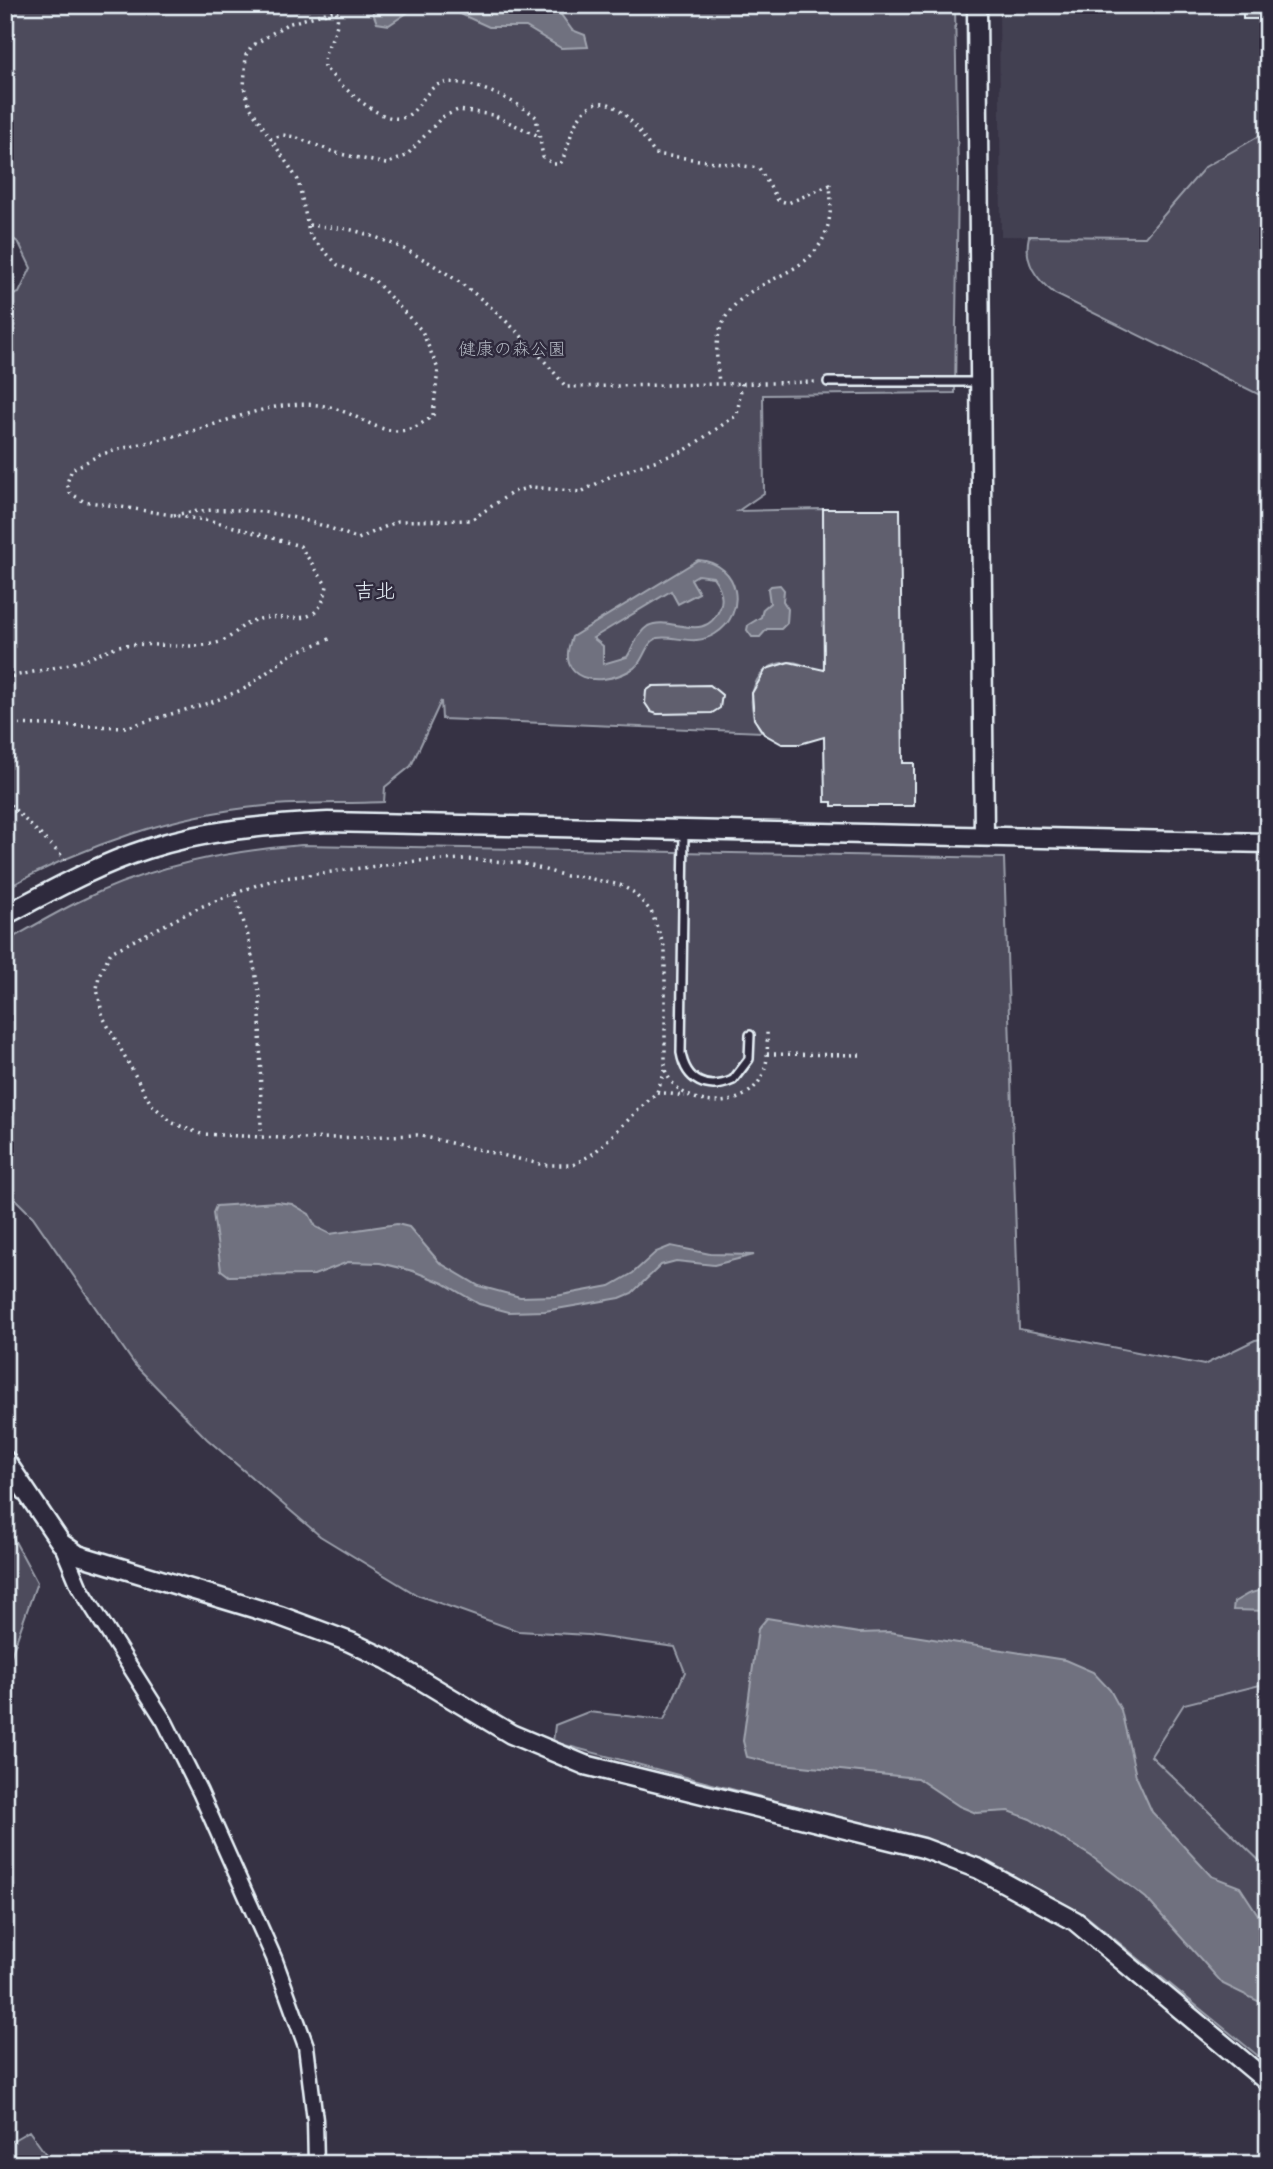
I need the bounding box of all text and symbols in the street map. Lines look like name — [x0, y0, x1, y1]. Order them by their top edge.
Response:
park label: 健康の森公園 — [458, 339, 566, 360]
district label: 吉北 — [354, 579, 396, 604]

